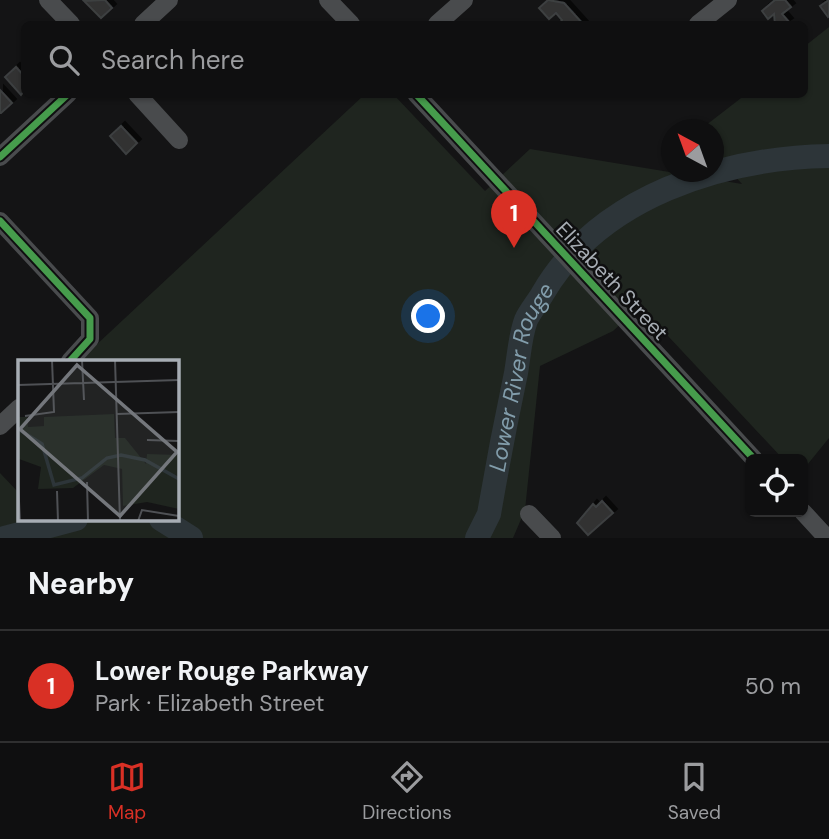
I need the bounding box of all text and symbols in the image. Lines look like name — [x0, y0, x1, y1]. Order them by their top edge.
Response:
search box — [21, 21, 808, 98]
icon: search — [45, 41, 83, 79]
text: Search here — [101, 43, 244, 77]
north arrow — [661, 119, 724, 182]
pin: 1 — [491, 190, 537, 248]
street label: Elizabeth Street — [550, 216, 674, 346]
water label: Lower River Rouge — [482, 277, 561, 474]
your location — [411, 299, 445, 333]
inset map — [18, 360, 178, 520]
map controls — [745, 454, 808, 517]
button: locate — [745, 454, 808, 517]
text: Nearby — [28, 564, 134, 603]
text: Lower Rouge Parkway — [95, 654, 369, 688]
text: 1 — [47, 671, 55, 701]
text: 50 m — [745, 671, 801, 701]
text: Park · Elizabeth Street — [95, 688, 325, 718]
tab: Map — [108, 758, 146, 825]
tab: Directions — [362, 758, 452, 825]
tab: Saved — [668, 758, 721, 825]

